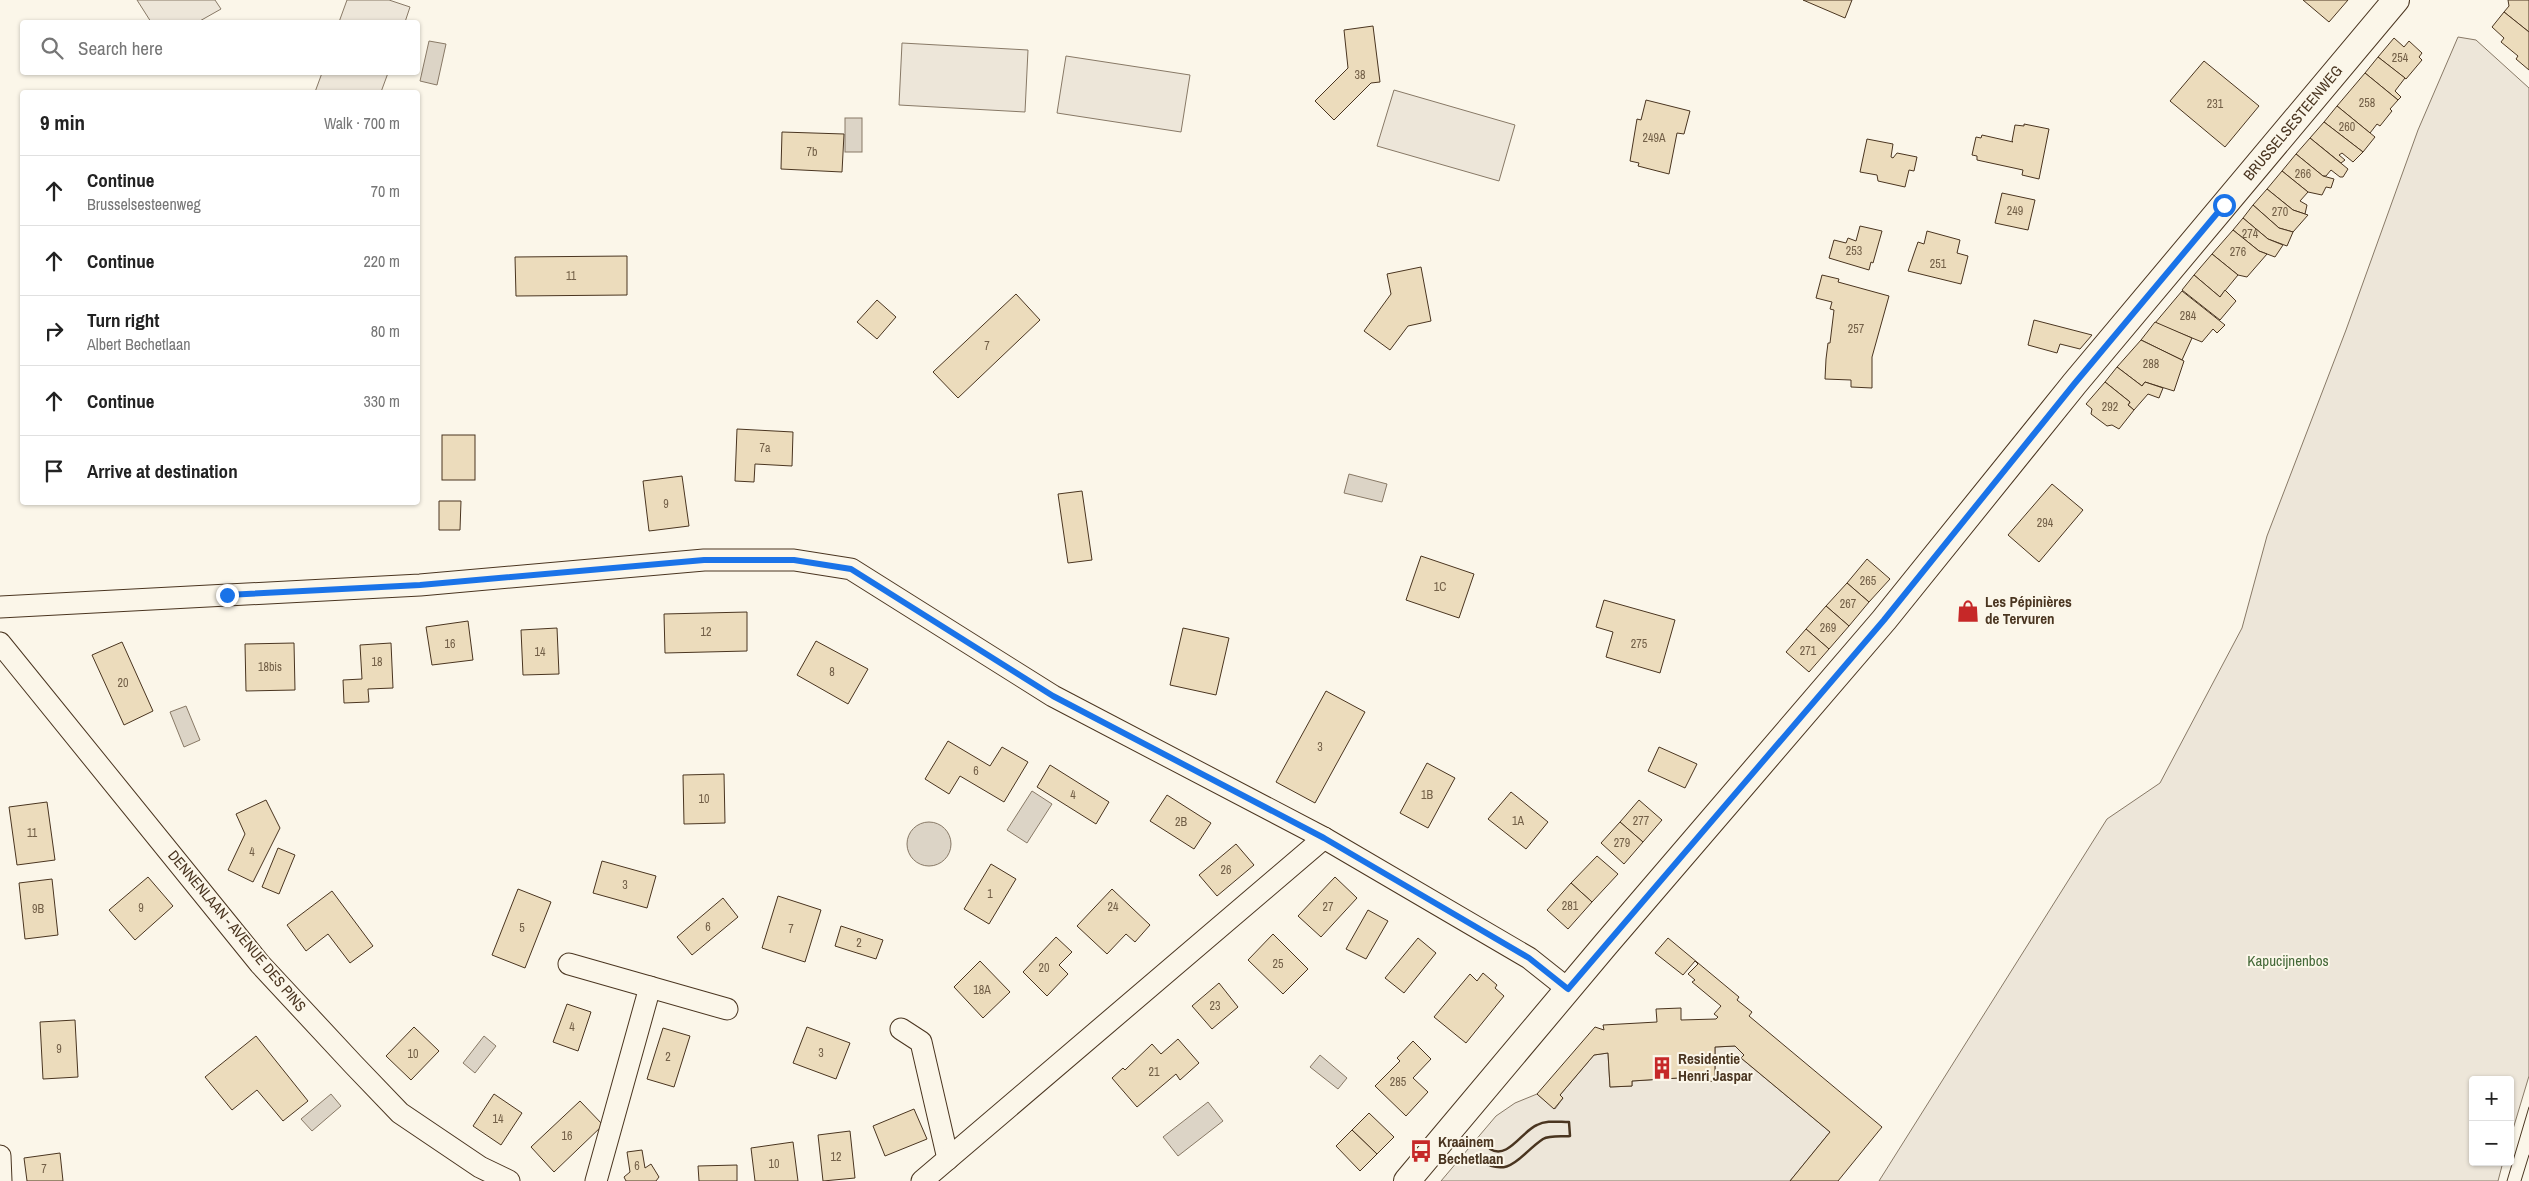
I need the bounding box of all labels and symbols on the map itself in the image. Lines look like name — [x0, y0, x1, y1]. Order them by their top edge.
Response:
house number: 254 — [2392, 50, 2409, 66]
street label: BRUSSELSESTEENWEG — [2238, 61, 2347, 185]
house number: 38 — [1355, 67, 1365, 83]
house number: 258 — [2359, 95, 2375, 111]
house number: 231 — [2207, 96, 2224, 112]
house number: 260 — [2339, 119, 2355, 135]
house number: 249A — [1643, 130, 1666, 146]
house number: 7b — [807, 144, 817, 160]
house number: 266 — [2295, 166, 2311, 182]
route start — [2213, 194, 2236, 217]
house number: 249 — [2007, 203, 2023, 219]
house number: 270 — [2272, 204, 2288, 220]
house number: 274 — [2242, 226, 2259, 242]
house number: 253 — [1846, 243, 1862, 259]
house number: 276 — [2230, 244, 2246, 260]
house number: 251 — [1930, 256, 1947, 272]
house number: 11 — [566, 268, 577, 284]
house number: 284 — [2180, 308, 2197, 324]
house number: 257 — [1848, 321, 1865, 337]
house number: 7 — [984, 338, 990, 354]
house number: 288 — [2143, 356, 2159, 372]
house number: 292 — [2102, 399, 2118, 415]
house number: 7a — [760, 440, 771, 456]
house number: 9 — [663, 496, 669, 512]
house number: 294 — [2037, 515, 2054, 531]
house number: 265 — [1860, 573, 1877, 589]
house number: 1C — [1434, 579, 1446, 595]
route end — [216, 584, 239, 607]
place label: Les Pépinières de Tervuren — [1985, 591, 2072, 629]
house number: 267 — [1840, 596, 1857, 612]
shop icon: Les Pépinières de Tervuren — [1955, 598, 1981, 624]
house number: 269 — [1820, 620, 1836, 636]
house number: 12 — [701, 624, 711, 640]
house number: 16 — [445, 636, 455, 652]
house number: 275 — [1631, 636, 1648, 652]
house number: 271 — [1800, 643, 1817, 659]
house number: 14 — [535, 644, 546, 660]
house number: 18 — [372, 654, 382, 670]
house number: 18bis — [258, 659, 282, 675]
house number: 8 — [829, 664, 835, 680]
house number: 20 — [118, 675, 128, 691]
house number: 3 — [1317, 739, 1323, 755]
house number: 6 — [973, 763, 979, 779]
house number: 4 — [1070, 787, 1076, 803]
house number: 1B — [1421, 787, 1433, 803]
house number: 10 — [699, 791, 709, 807]
house number: 1A — [1512, 813, 1524, 829]
house number: 277 — [1633, 813, 1650, 829]
house number: 2B — [1175, 814, 1187, 830]
house number: 11 — [27, 825, 38, 841]
house number: 279 — [1614, 835, 1630, 851]
house number: 4 — [249, 844, 255, 860]
street label: DENNENLAAN - AVENUE DES PINS — [164, 845, 311, 1016]
house number: 26 — [1221, 862, 1231, 878]
house number: 3 — [622, 877, 628, 893]
house number: 1 — [987, 886, 993, 902]
house number: 281 — [1562, 898, 1579, 914]
house number: 24 — [1108, 899, 1119, 915]
house number: 27 — [1323, 899, 1334, 915]
house number: 9 — [138, 900, 144, 916]
house number: 9B — [32, 901, 44, 917]
house number: 6 — [705, 919, 711, 935]
house number: 5 — [519, 920, 525, 936]
house number: 7 — [788, 921, 794, 937]
house number: 2 — [856, 935, 862, 951]
park label: Kapucijnenbos — [2247, 950, 2329, 971]
house number: 25 — [1273, 956, 1284, 972]
house number: 20 — [1039, 960, 1049, 976]
house number: 18A — [973, 982, 991, 998]
house number: 23 — [1210, 998, 1220, 1014]
house number: 4 — [569, 1019, 575, 1035]
house number: 9 — [56, 1041, 62, 1057]
house number: 3 — [818, 1045, 824, 1061]
house number: 10 — [408, 1046, 418, 1062]
place label: Residentie Henri Jaspar — [1678, 1048, 1753, 1086]
house number: 2 — [665, 1049, 671, 1065]
building icon: Residentie Henri Jaspar — [1649, 1055, 1675, 1081]
house number: 21 — [1149, 1064, 1160, 1080]
house number: 285 — [1390, 1074, 1407, 1090]
house number: 14 — [493, 1111, 504, 1127]
house number: 16 — [562, 1128, 572, 1144]
place label: Kraainem Bechetlaan — [1438, 1131, 1504, 1169]
bus stop icon: Kraainem Bechetlaan — [1408, 1138, 1434, 1164]
house number: 12 — [831, 1149, 841, 1165]
house number: 10 — [769, 1156, 779, 1172]
house number: 6 — [634, 1158, 640, 1174]
house number: 7 — [41, 1161, 47, 1177]

